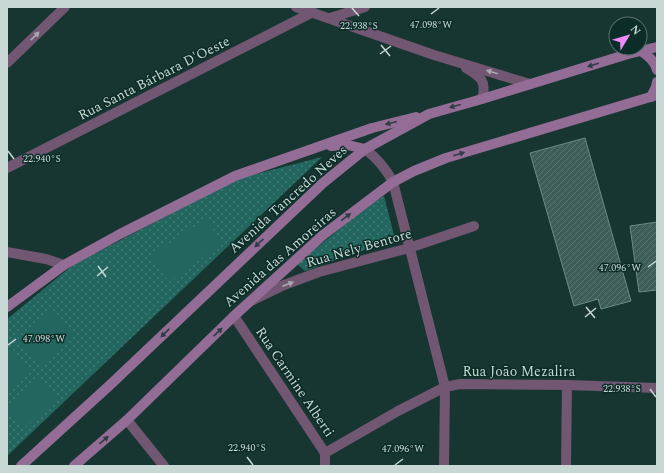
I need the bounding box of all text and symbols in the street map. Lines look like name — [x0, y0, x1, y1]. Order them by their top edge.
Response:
north arrow — [608, 16, 648, 56]
text: 47.098°W — [410, 17, 452, 33]
text: 22.938°S — [340, 18, 378, 34]
text: N — [626, 21, 645, 39]
street label: Rua Santa Bárbara D'Oeste — [74, 30, 234, 125]
one-way arrow — [30, 31, 40, 41]
one-way arrow — [586, 62, 598, 68]
one-way arrow — [486, 69, 498, 75]
one-way arrow — [448, 104, 461, 110]
one-way arrow — [385, 120, 397, 126]
street label: Avenida Tancredo Neves — [224, 140, 352, 258]
text: 22.940°S — [23, 151, 61, 167]
one-way arrow — [453, 151, 465, 157]
street label: Avenida das Amoreiras — [219, 202, 341, 312]
one-way arrow — [341, 213, 352, 222]
street label: Rua Nely Bentore — [304, 223, 414, 273]
one-way arrow — [254, 238, 263, 247]
text: 47.096°W — [599, 260, 641, 276]
one-way arrow — [282, 280, 294, 286]
street label: Rua Carmine Alberti — [250, 323, 340, 441]
one-way arrow — [213, 327, 223, 337]
one-way arrow — [160, 328, 170, 338]
text: 47.098°W — [23, 331, 65, 347]
street label: Rua João Mezalira — [463, 361, 576, 382]
text: 22.938°S — [603, 381, 641, 397]
one-way arrow — [98, 436, 109, 445]
text: 22.940°S — [228, 440, 266, 456]
text: 47.096°W — [382, 441, 424, 457]

